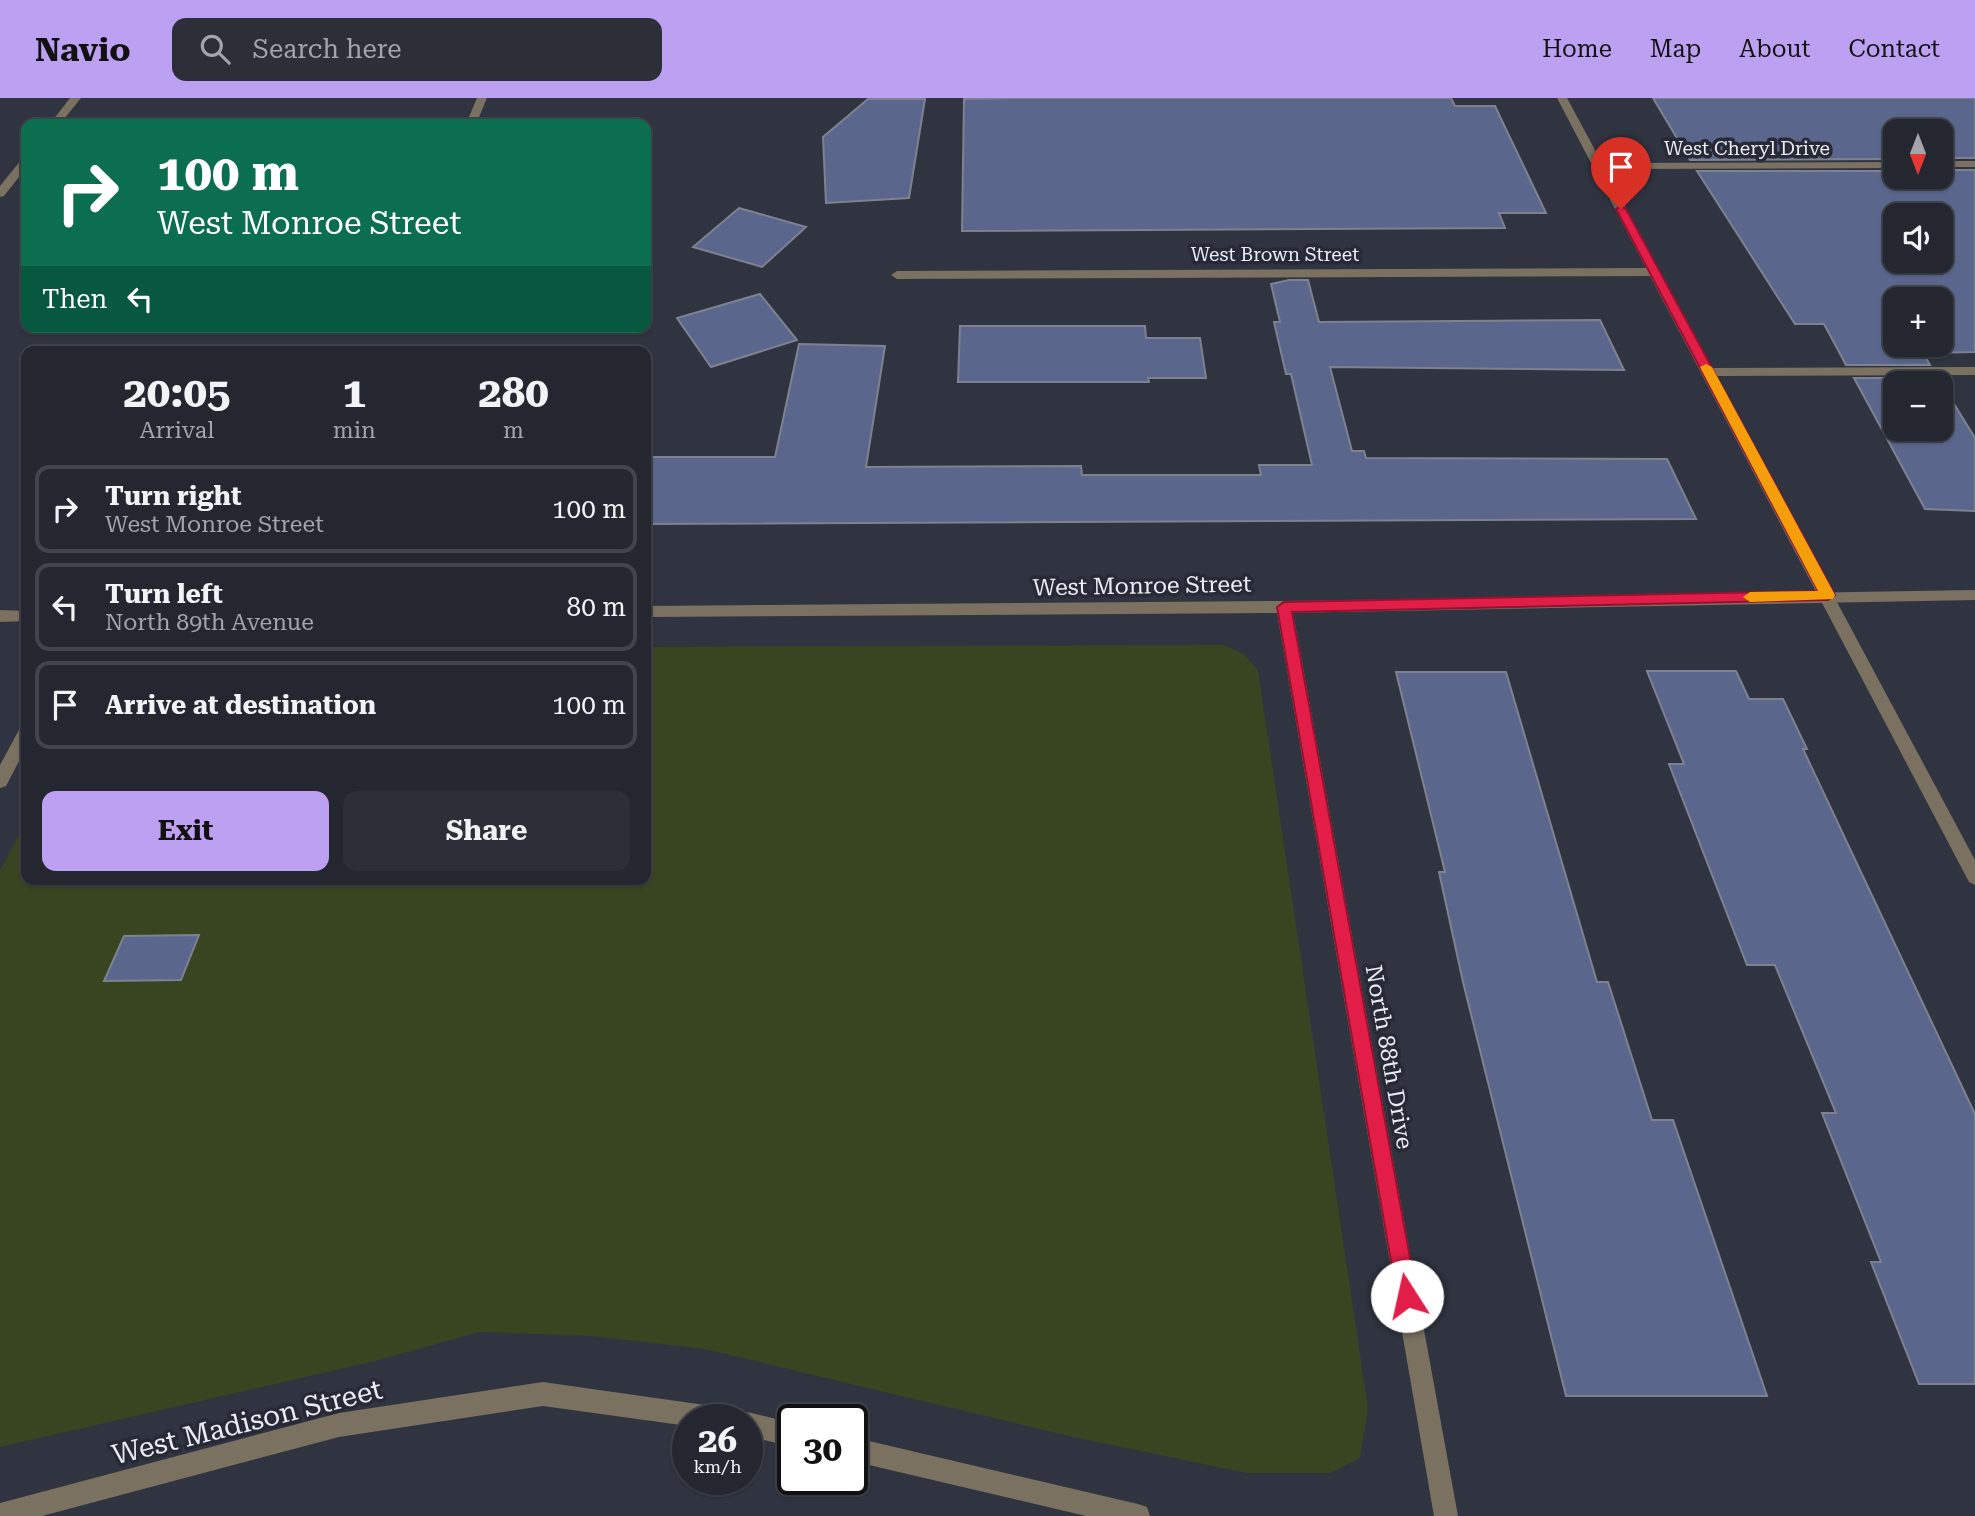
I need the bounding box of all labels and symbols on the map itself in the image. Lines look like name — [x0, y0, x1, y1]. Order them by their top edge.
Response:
north arrow — [1883, 119, 1953, 189]
pin — [1591, 137, 1651, 209]
street label: West Cheryl Drive — [1664, 137, 1830, 160]
street label: West Brown Street — [1191, 243, 1359, 266]
street label: West Monroe Street — [1032, 571, 1252, 601]
street label: North 88th Drive — [1360, 963, 1418, 1151]
position arrow — [1370, 1259, 1444, 1333]
street label: West Madison Street — [108, 1372, 386, 1472]
speed limit sign: 30 — [777, 1404, 868, 1495]

